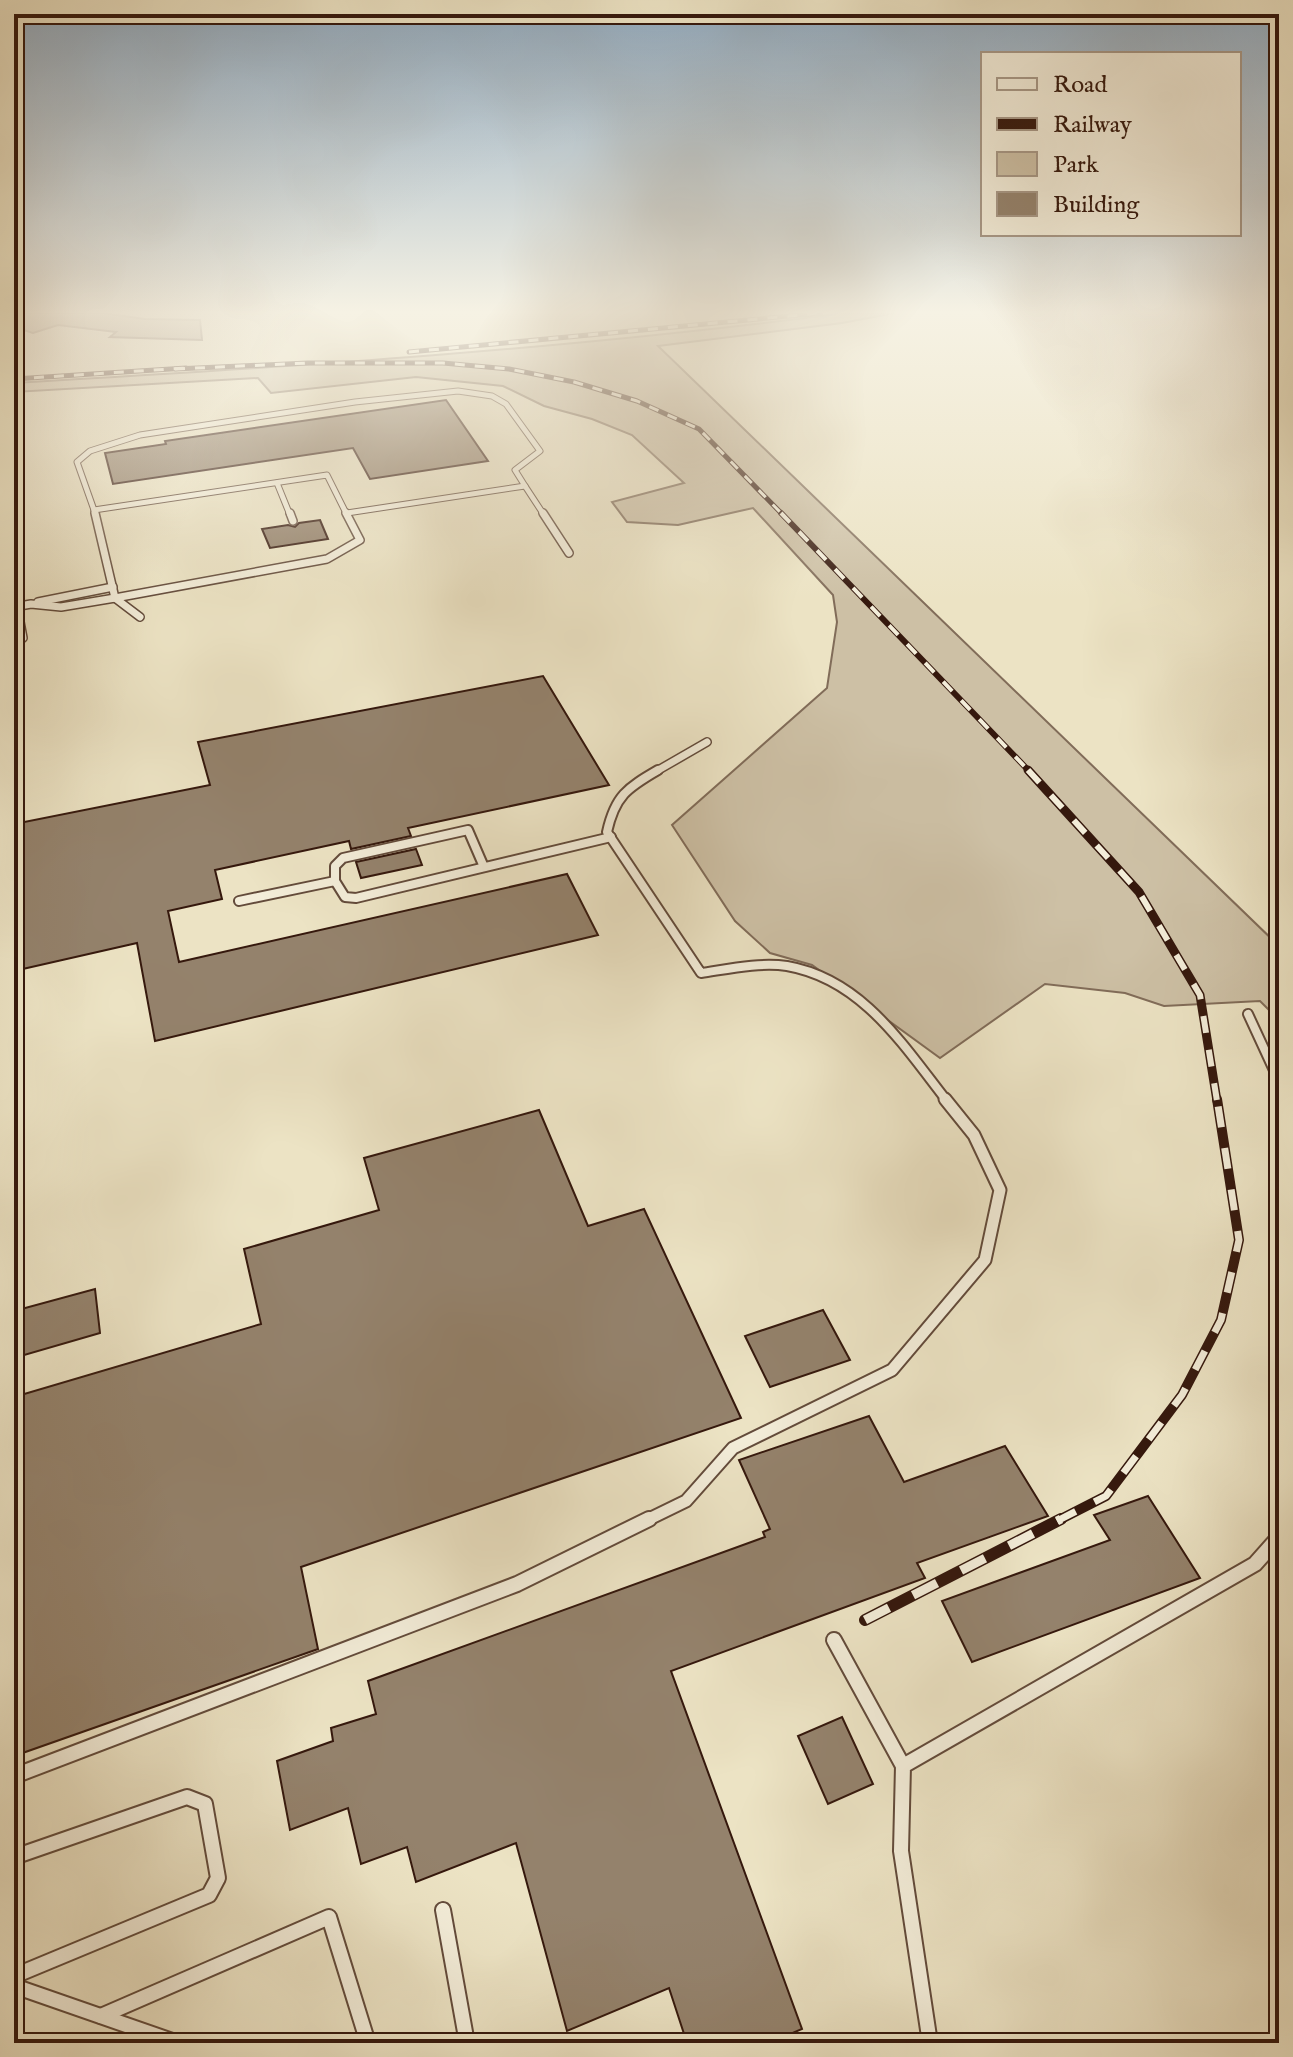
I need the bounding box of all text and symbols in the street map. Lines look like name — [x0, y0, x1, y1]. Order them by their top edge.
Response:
legend — [981, 52, 1241, 236]
text: Road — [1053, 70, 1107, 101]
text: Railway — [1053, 110, 1132, 141]
text: Park — [1053, 150, 1099, 181]
text: Building — [1053, 190, 1140, 221]

